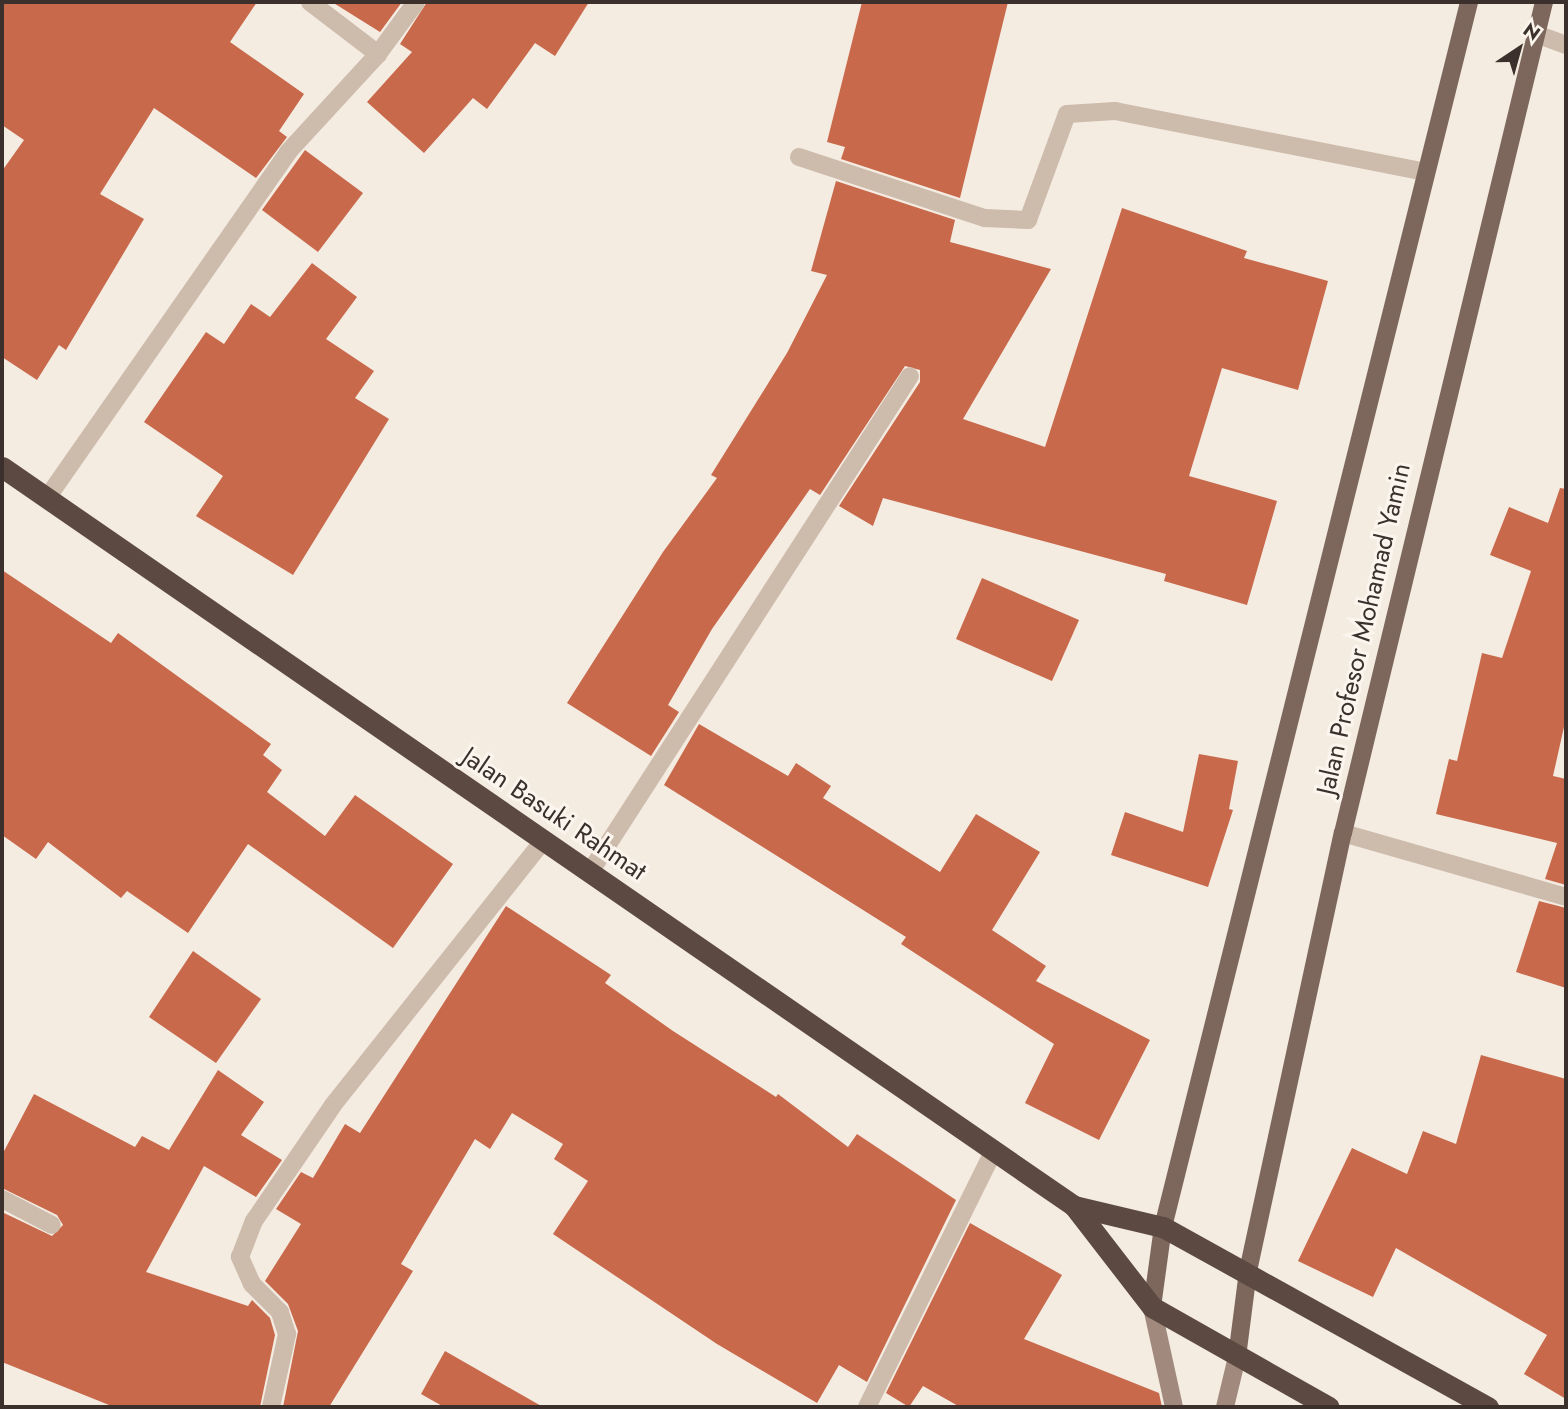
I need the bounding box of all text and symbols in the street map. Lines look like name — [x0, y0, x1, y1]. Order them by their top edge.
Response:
north arrow — [1484, 14, 1554, 84]
text: N — [1518, 16, 1546, 47]
street label: Jalan Profesor Mohamad Yamin — [1311, 460, 1417, 798]
street label: Jalan Basuki Rahmat — [456, 741, 652, 887]

